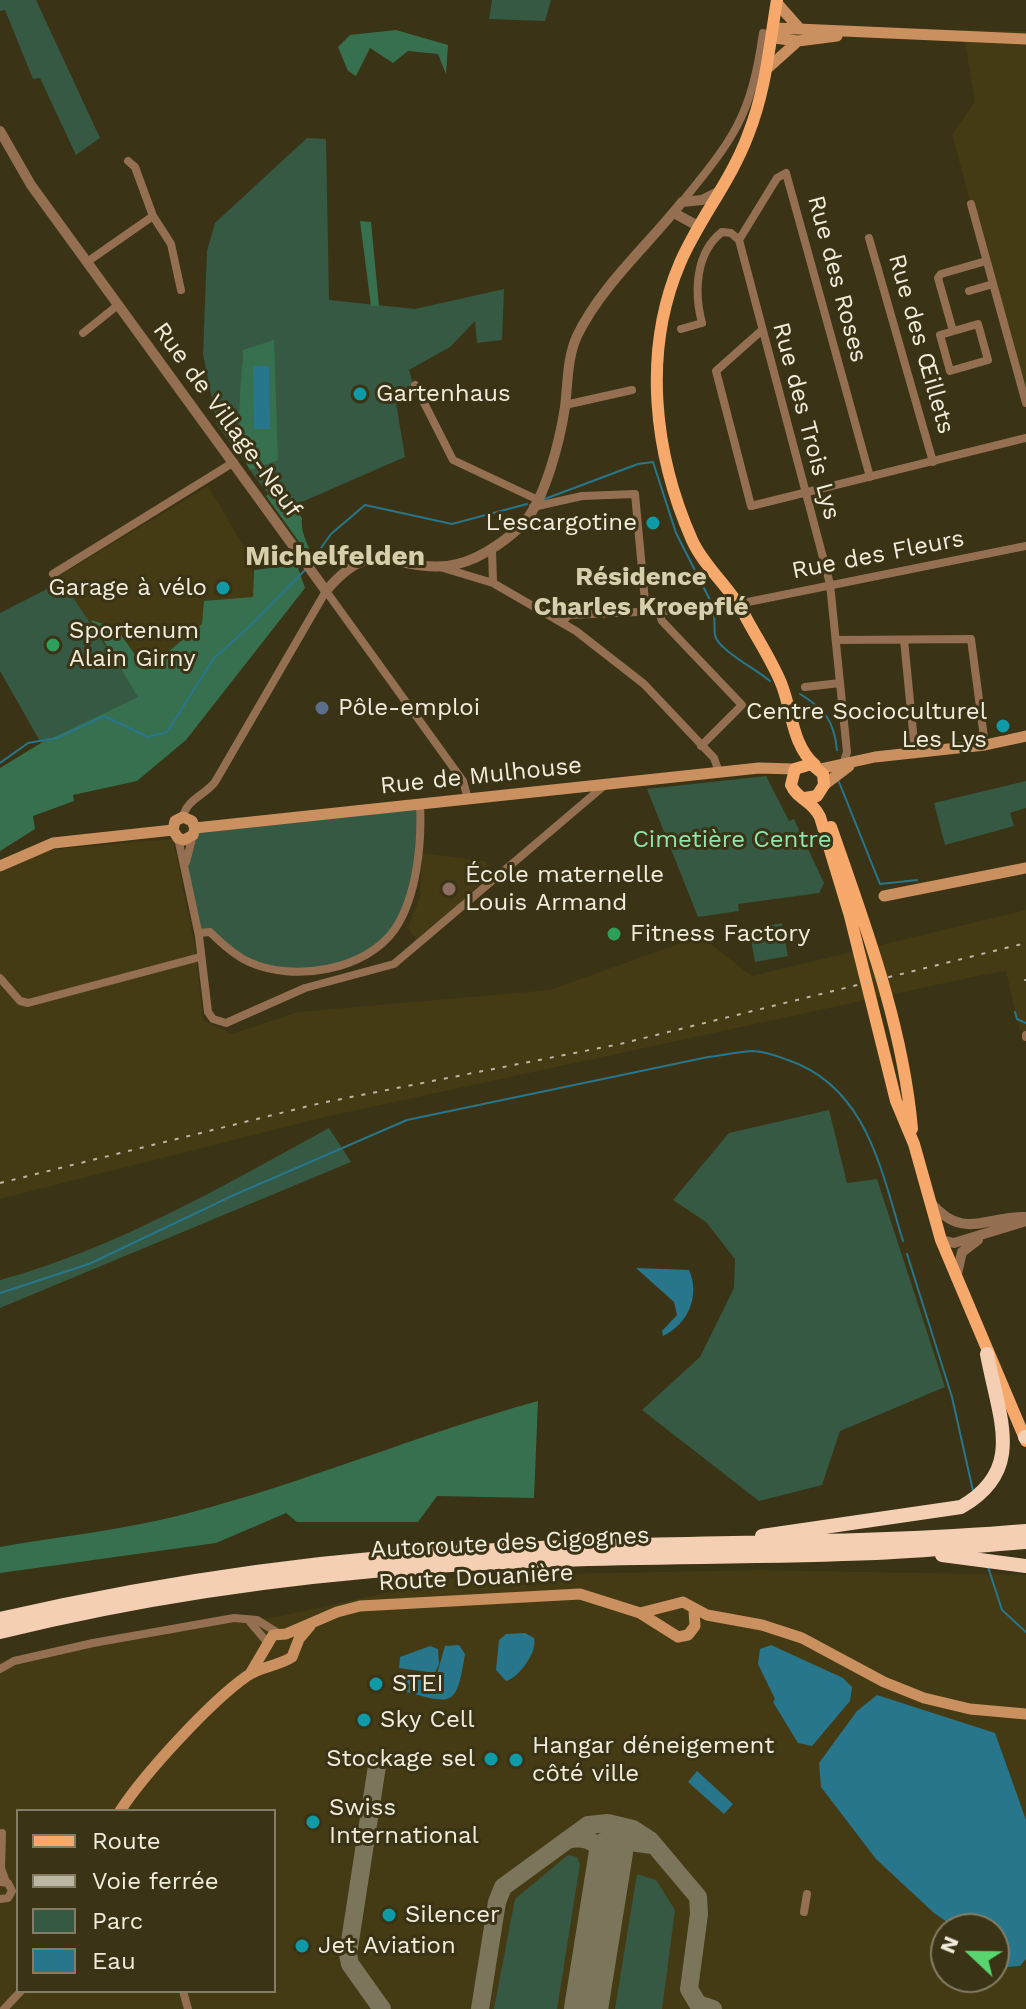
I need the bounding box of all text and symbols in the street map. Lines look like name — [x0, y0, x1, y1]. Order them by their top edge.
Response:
street label: Rue des Roses — [801, 193, 873, 365]
street label: Rue des Œillets — [882, 251, 960, 437]
street label: Rue de Village-Neuf — [147, 317, 307, 523]
street label: Rue des Trois Lys — [766, 319, 846, 523]
place label: Gartenhaus — [376, 380, 511, 408]
marker: Gartenhaus — [351, 385, 369, 403]
place label: L'escargotine — [486, 509, 637, 537]
marker: L'escargotine — [644, 514, 662, 532]
street label: Rue des Fleurs — [789, 524, 967, 586]
district label: Michelfelden — [245, 540, 425, 574]
district label: Résidence Charles Kroepflé — [533, 561, 749, 622]
place label: Garage à vélo — [48, 574, 207, 602]
marker: Garage à vélo — [214, 579, 232, 597]
place label: Sportenum Alain Girny — [69, 617, 199, 673]
marker: Sportenum Alain Girny — [44, 636, 62, 654]
place label: Pôle-emploi — [338, 694, 480, 722]
place label: Centre Socioculturel Les Lys — [746, 698, 987, 754]
marker: Pôle-emploi — [313, 699, 331, 717]
marker: Centre Socioculturel Les Lys — [994, 717, 1012, 735]
street label: Rue de Mulhouse — [379, 751, 583, 801]
park label: Cimetière Centre — [632, 826, 832, 854]
place label: École maternelle Louis Armand — [465, 861, 664, 917]
marker: École maternelle Louis Armand — [440, 880, 458, 898]
place label: Fitness Factory — [630, 920, 810, 948]
marker: Fitness Factory — [605, 925, 623, 943]
street label: Autoroute des Cigognes — [370, 1521, 650, 1565]
street label: Route Douanière — [378, 1559, 574, 1597]
place label: STEI — [392, 1670, 444, 1698]
marker: STEI — [367, 1675, 385, 1693]
place label: Sky Cell — [380, 1706, 475, 1734]
marker: Sky Cell — [355, 1711, 373, 1729]
place label: Hangar déneigement côté ville — [532, 1732, 774, 1788]
place label: Stockage sel — [326, 1745, 475, 1773]
marker: Stockage sel — [482, 1750, 500, 1768]
marker: Hangar déneigement côté ville — [507, 1751, 525, 1769]
place label: Swiss International — [329, 1794, 479, 1850]
legend — [16, 1809, 276, 1993]
marker: Swiss International — [304, 1813, 322, 1831]
text: Route — [92, 1827, 161, 1855]
text: Voie ferrée — [92, 1867, 219, 1895]
place label: Silencer — [405, 1901, 500, 1929]
marker: Silencer — [380, 1906, 398, 1924]
text: Parc — [92, 1907, 143, 1935]
north arrow — [930, 1913, 1010, 1993]
place label: Jet Aviation — [318, 1932, 456, 1960]
text: N — [934, 1932, 964, 1957]
marker: Jet Aviation — [293, 1937, 311, 1955]
text: Eau — [92, 1947, 136, 1975]

